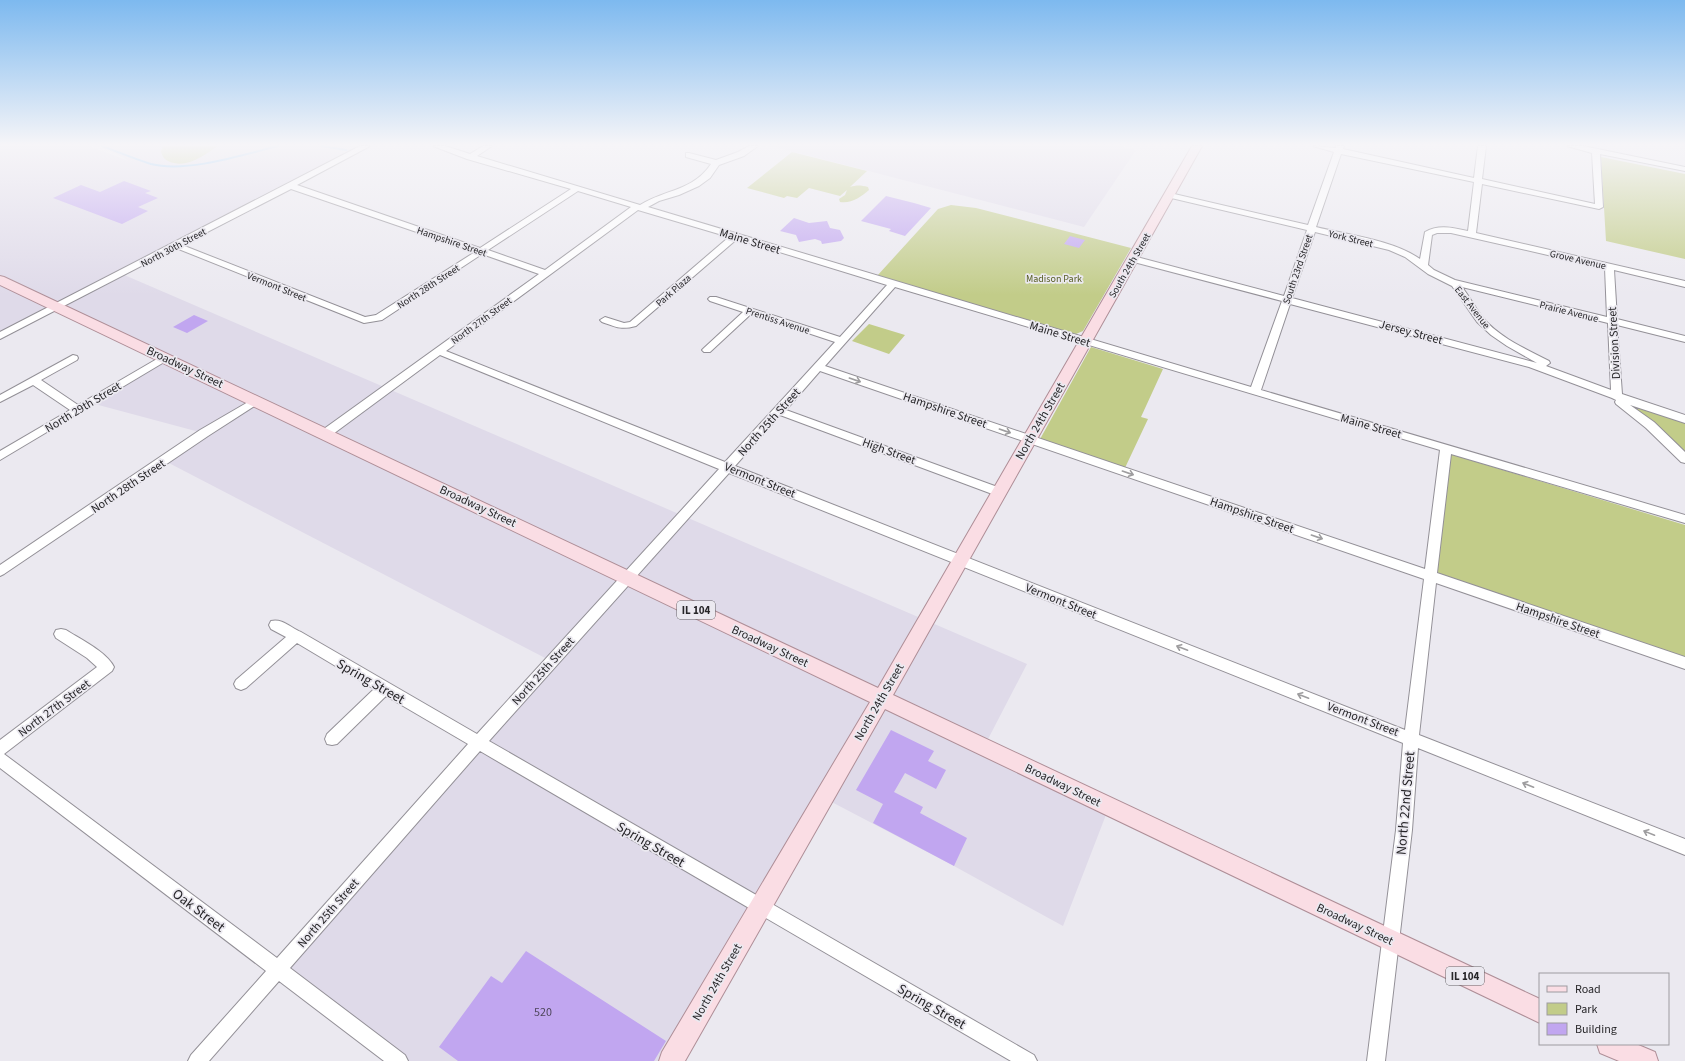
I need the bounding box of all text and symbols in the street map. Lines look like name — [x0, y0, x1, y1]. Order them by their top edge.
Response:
street label: Hampshire Street — [415, 223, 489, 261]
street label: Maine Street — [717, 224, 782, 259]
street label: North 30th Street — [138, 225, 209, 271]
street label: York Street — [1326, 226, 1375, 251]
street label: South 24th Street — [1106, 230, 1154, 301]
street label: South 23rd Street — [1279, 232, 1317, 306]
street label: Grove Avenue — [1548, 247, 1607, 273]
street label: North 28th Street — [395, 261, 463, 312]
street label: Vermont Street — [245, 269, 309, 305]
street label: Park Plaza — [653, 271, 694, 310]
park label: Madison Park — [1026, 272, 1082, 286]
street label: East Avenue — [1451, 283, 1493, 332]
street label: North 27th Street — [448, 294, 515, 348]
street label: Prairie Avenue — [1538, 298, 1600, 326]
street label: Prentiss Avenue — [744, 304, 812, 338]
street label: Division Street — [1604, 306, 1625, 380]
street label: Jersey Street — [1377, 316, 1444, 349]
street label: Maine Street — [1027, 317, 1092, 352]
street label: Broadway Street — [144, 342, 226, 393]
one-way arrow — [849, 377, 862, 384]
street label: North 29th Street — [42, 378, 125, 437]
street label: North 24th Street — [1011, 380, 1069, 463]
street label: North 25th Street — [734, 385, 805, 460]
street label: Hampshire Street — [901, 388, 989, 433]
street label: Maine Street — [1338, 410, 1403, 443]
one-way arrow — [998, 428, 1011, 435]
street label: High Street — [860, 434, 918, 469]
street label: North 28th Street — [88, 455, 169, 518]
street label: Vermont Street — [722, 458, 798, 503]
one-way arrow — [1122, 470, 1135, 477]
street label: Broadway Street — [437, 481, 519, 532]
street label: Hampshire Street — [1208, 493, 1296, 538]
one-way arrow — [1311, 534, 1323, 542]
street label: Vermont Street — [1023, 579, 1099, 624]
street label: Hampshire Street — [1514, 598, 1602, 643]
road number: IL 104 — [677, 601, 715, 619]
street label: Broadway Street — [729, 621, 811, 672]
street label: North 25th Street — [508, 634, 579, 709]
one-way arrow — [1176, 644, 1188, 652]
street label: Spring Street — [333, 654, 409, 710]
street label: North 24th Street — [850, 661, 908, 744]
street label: North 27th Street — [15, 676, 94, 741]
one-way arrow — [1297, 691, 1309, 699]
street label: Vermont Street — [1324, 698, 1401, 741]
street label: North 22nd Street — [1392, 750, 1421, 856]
street label: Broadway Street — [1022, 760, 1104, 811]
one-way arrow — [1522, 780, 1534, 788]
street label: Spring Street — [613, 817, 689, 873]
one-way arrow — [1643, 828, 1655, 836]
street label: North 25th Street — [294, 875, 363, 952]
street label: Oak Street — [168, 884, 229, 937]
street label: Broadway Street — [1314, 899, 1396, 950]
street label: North 24th Street — [688, 941, 746, 1024]
road number: IL 104 — [1446, 967, 1484, 985]
legend — [1539, 973, 1669, 1045]
street label: Spring Street — [894, 979, 970, 1035]
text: Road — [1575, 981, 1601, 998]
text: Park — [1575, 1001, 1597, 1018]
house number: 520 — [534, 1004, 552, 1021]
text: Building — [1575, 1021, 1617, 1038]

